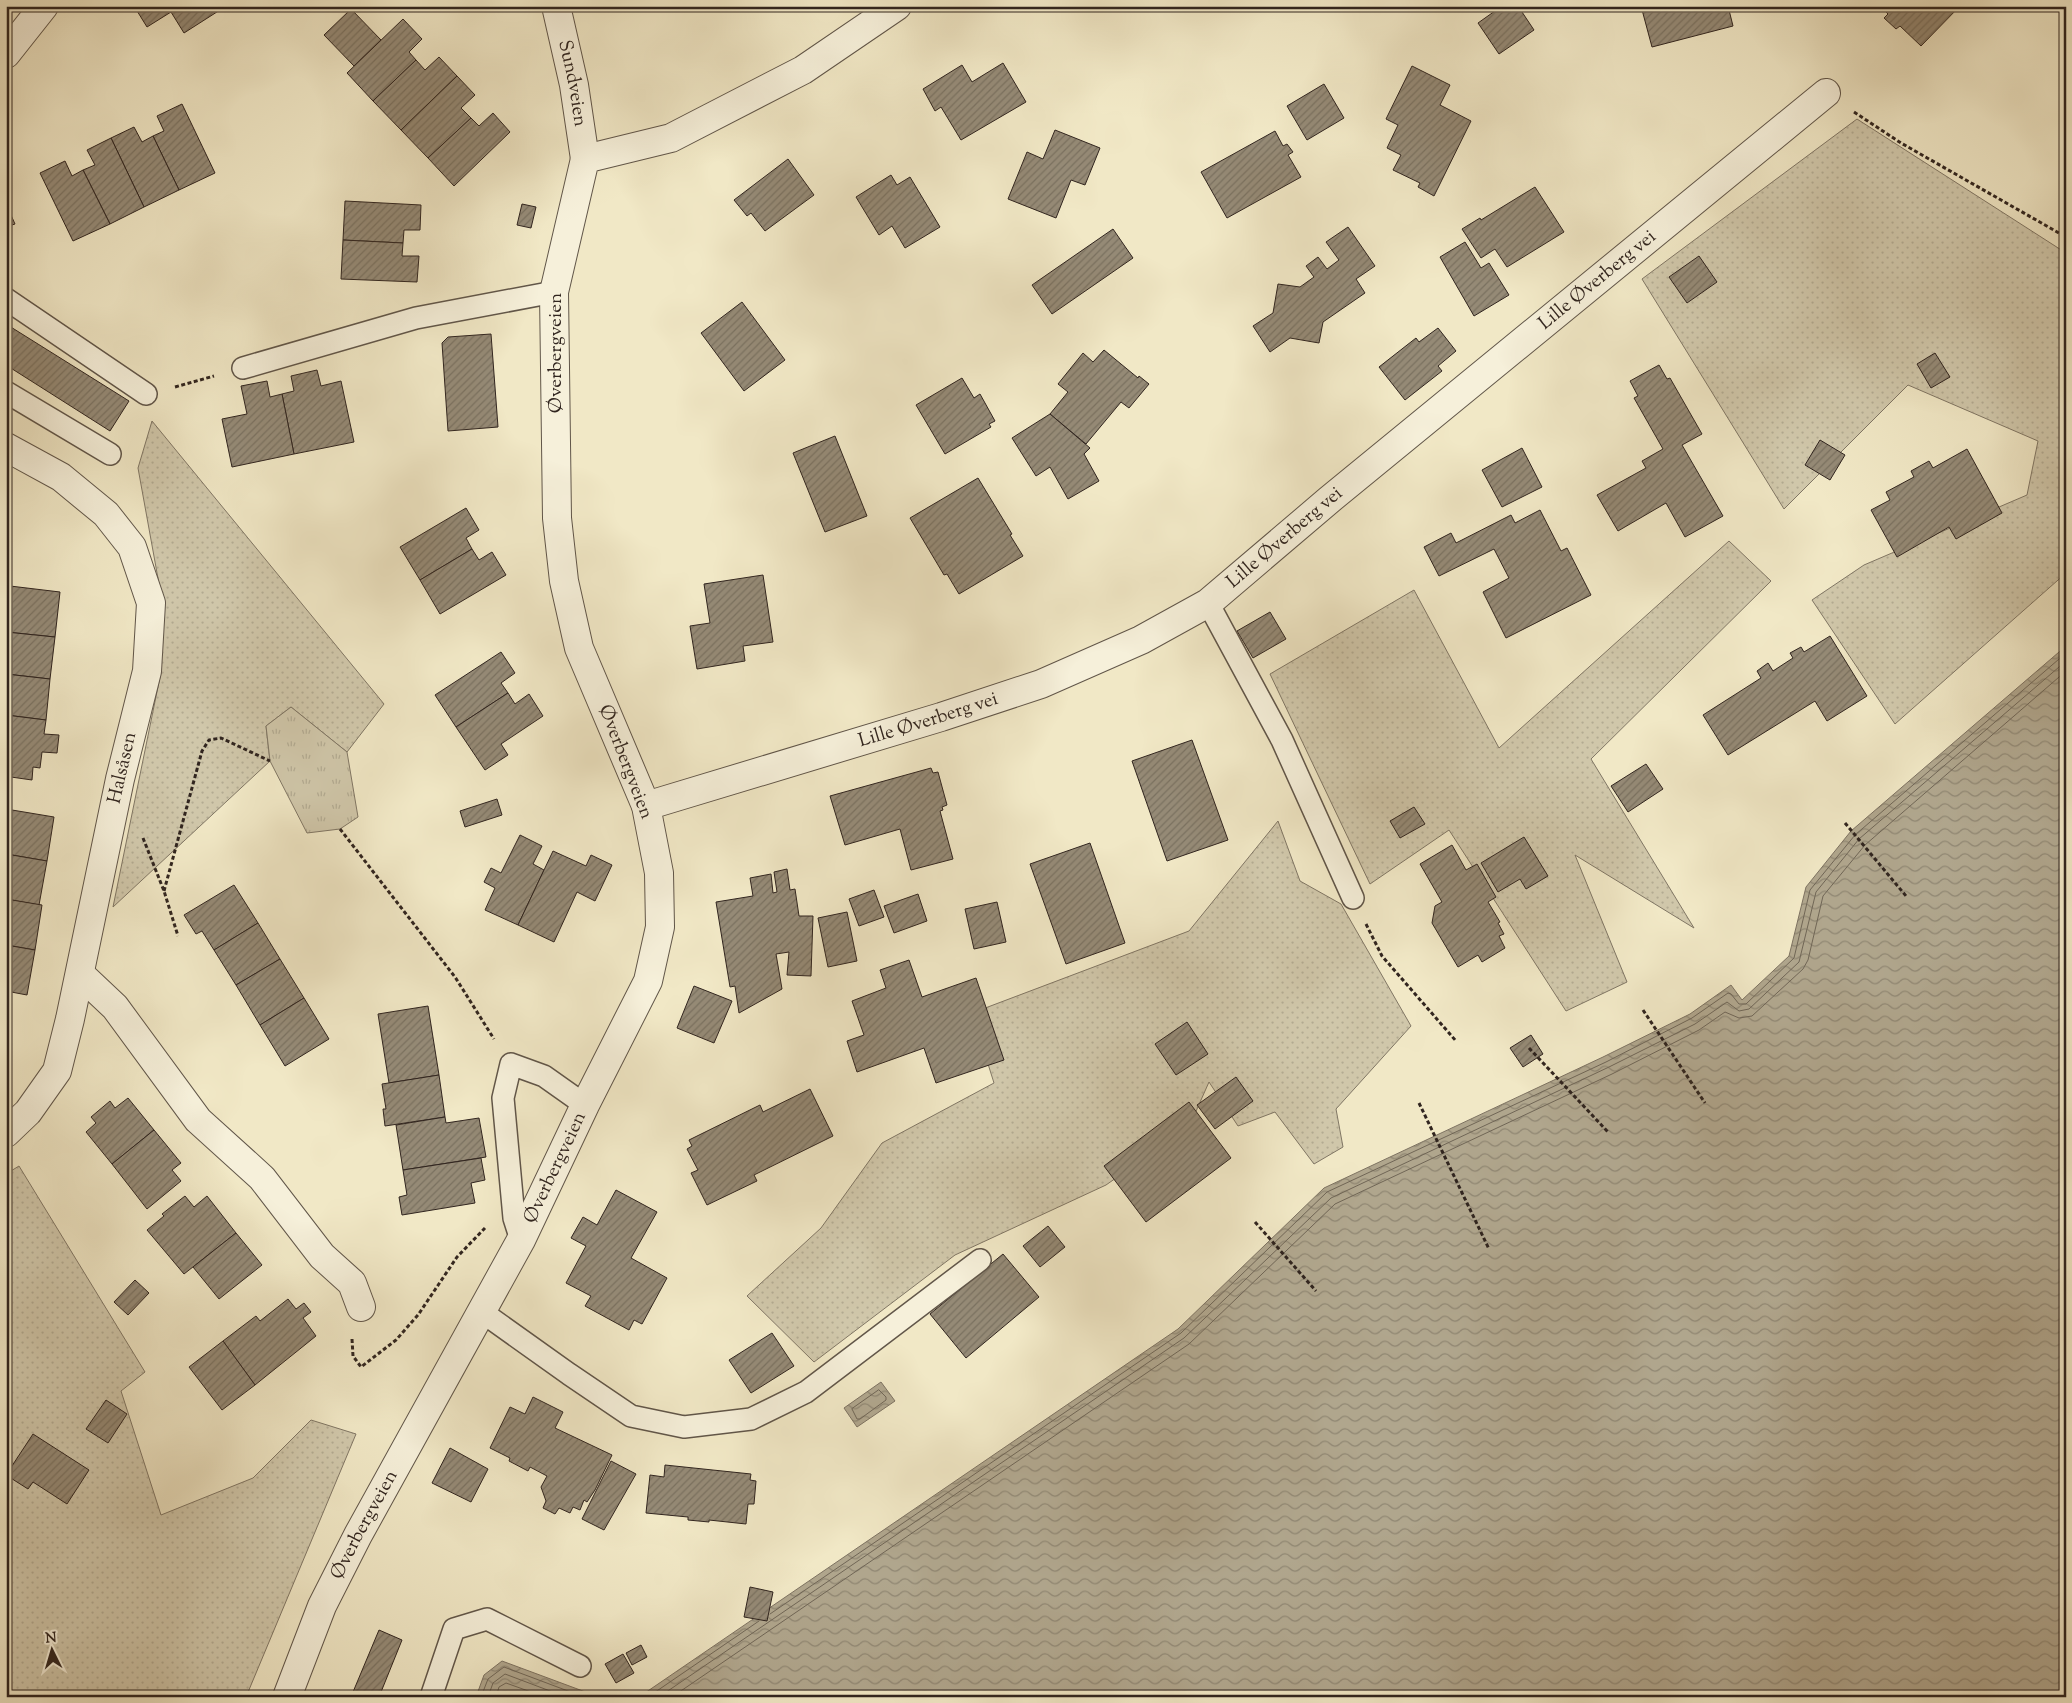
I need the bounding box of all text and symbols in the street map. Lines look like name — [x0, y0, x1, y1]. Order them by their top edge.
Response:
street label: Sundveien — [551, 37, 593, 128]
street label: Lille Øverberg vei — [1533, 224, 1662, 337]
street label: Øverbergveien — [543, 293, 570, 413]
street label: Lille Øverberg vei — [1221, 480, 1349, 595]
street label: Lille Øverberg vei — [855, 686, 1002, 755]
street label: Øverbergveien — [591, 701, 659, 823]
street label: Halsåsen — [102, 729, 144, 807]
street label: Øverbergveien — [517, 1108, 593, 1228]
street label: Øverbergveien — [324, 1465, 405, 1584]
north arrow — [28, 1626, 78, 1676]
text: N — [45, 1629, 57, 1649]

